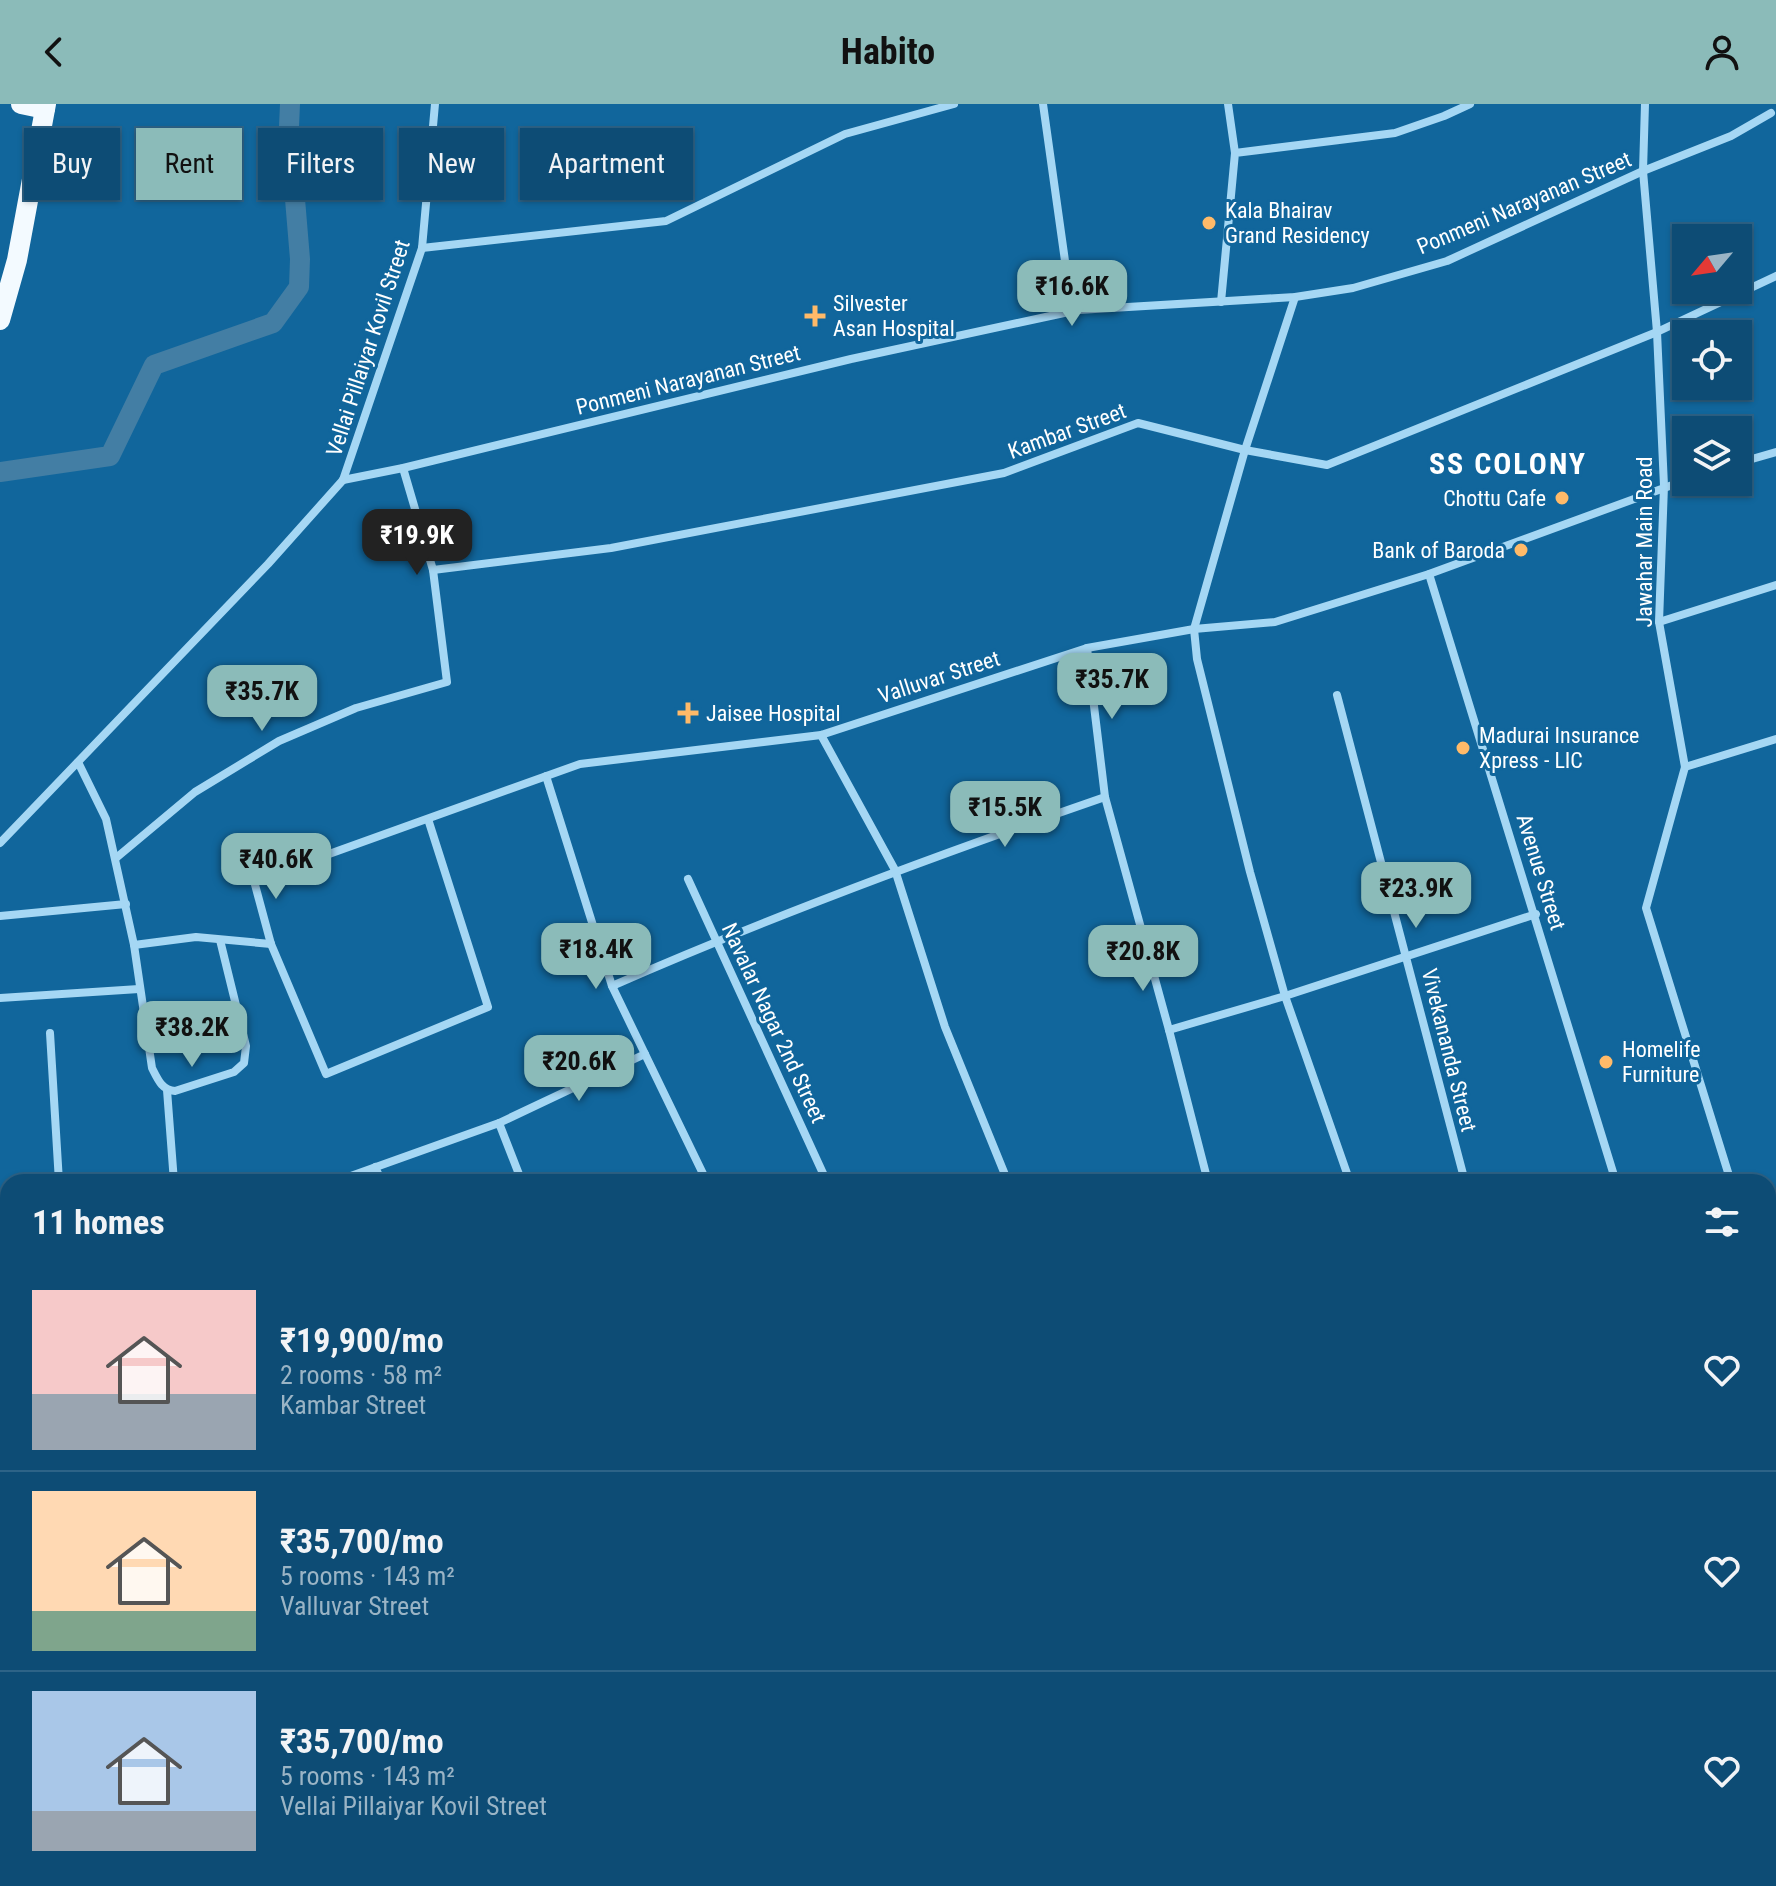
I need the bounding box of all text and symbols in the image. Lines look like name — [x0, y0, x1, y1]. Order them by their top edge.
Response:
icon: back — [32, 30, 76, 74]
icon: person — [1700, 30, 1744, 74]
text: Habito — [841, 31, 935, 73]
chip: Buy — [24, 128, 120, 200]
chip: Rent — [136, 128, 242, 200]
chip: Filters — [258, 128, 383, 200]
chip: New — [399, 128, 504, 200]
chip: Apartment — [520, 128, 693, 200]
street label: Ponmeni Narayanan Street — [1413, 147, 1635, 259]
place label: Kala Bhairav Grand Residency — [1225, 198, 1370, 248]
marker: Kala Bhairav Grand Residency — [1200, 214, 1218, 232]
north arrow — [1672, 224, 1752, 304]
map controls — [1672, 224, 1752, 496]
street label: Vellai Pillaiyar Kovil Street — [321, 237, 415, 459]
pin: ₹16.6K — [1007, 260, 1137, 328]
text: ₹16.6K — [1035, 271, 1109, 301]
place label: Silvester Asan Hospital — [833, 291, 955, 341]
marker: Silvester Asan Hospital — [804, 305, 826, 327]
button: locate — [1672, 320, 1752, 400]
street label: Ponmeni Narayanan Street — [573, 340, 803, 420]
street label: Kambar Street — [1005, 398, 1129, 464]
button: layers — [1672, 416, 1752, 496]
district label: SS COLONY — [1429, 446, 1587, 481]
street label: Jawahar Main Road — [1632, 456, 1657, 628]
place label: Chottu Cafe — [1443, 486, 1546, 511]
marker: Chottu Cafe — [1553, 489, 1571, 507]
pin: ₹19.9K — [352, 509, 482, 577]
text: ₹19.9K — [380, 520, 454, 550]
place label: Bank of Baroda — [1372, 538, 1505, 563]
marker: Bank of Baroda — [1512, 541, 1530, 559]
street label: Valluvar Street — [875, 646, 1003, 708]
pin: ₹35.7K — [1047, 653, 1177, 721]
text: ₹35.7K — [1075, 664, 1149, 694]
pin: ₹35.7K — [197, 665, 327, 733]
text: ₹35.7K — [225, 676, 299, 706]
place label: Jaisee Hospital — [706, 701, 841, 726]
marker: Jaisee Hospital — [677, 702, 699, 724]
place label: Madurai Insurance Xpress - LIC — [1479, 723, 1639, 773]
marker: Madurai Insurance Xpress - LIC — [1454, 739, 1472, 757]
pin: ₹15.5K — [940, 781, 1070, 849]
text: ₹15.5K — [968, 792, 1042, 822]
street label: Avenue Street — [1512, 811, 1570, 933]
pin: ₹40.6K — [211, 833, 341, 901]
text: ₹40.6K — [239, 844, 313, 874]
pin: ₹23.9K — [1351, 862, 1481, 930]
text: ₹23.9K — [1379, 873, 1453, 903]
street label: Navalar Nagar 2nd Street — [717, 919, 831, 1127]
pin: ₹18.4K — [531, 923, 661, 991]
pin: ₹20.8K — [1078, 925, 1208, 993]
text: ₹18.4K — [559, 934, 633, 964]
text: ₹20.8K — [1106, 936, 1180, 966]
street label: Vivekananda Street — [1417, 966, 1481, 1134]
pin: ₹38.2K — [127, 1001, 257, 1069]
text: ₹38.2K — [155, 1012, 229, 1042]
pin: ₹20.6K — [514, 1035, 644, 1103]
place label: Homelife Furniture — [1622, 1037, 1701, 1087]
text: ₹20.6K — [542, 1046, 616, 1076]
marker: Homelife Furniture — [1597, 1053, 1615, 1071]
icon: filters — [1700, 1200, 1744, 1244]
text: 11 homes — [32, 1202, 165, 1242]
text: ₹19,900/mo — [280, 1320, 444, 1360]
icon: home — [96, 1322, 192, 1418]
icon: heart — [1700, 1348, 1744, 1392]
text: 2 rooms · 58 m² — [280, 1360, 442, 1390]
text: Kambar Street — [280, 1390, 426, 1420]
text: ₹35,700/mo — [280, 1521, 444, 1561]
icon: home — [96, 1523, 192, 1619]
icon: heart — [1700, 1549, 1744, 1593]
text: 5 rooms · 143 m² — [280, 1561, 455, 1591]
text: Valluvar Street — [280, 1591, 429, 1621]
text: ₹35,700/mo — [280, 1721, 444, 1761]
icon: home — [96, 1723, 192, 1819]
icon: heart — [1700, 1749, 1744, 1793]
text: 5 rooms · 143 m² — [280, 1761, 455, 1791]
text: Vellai Pillaiyar Kovil Street — [280, 1791, 547, 1821]

